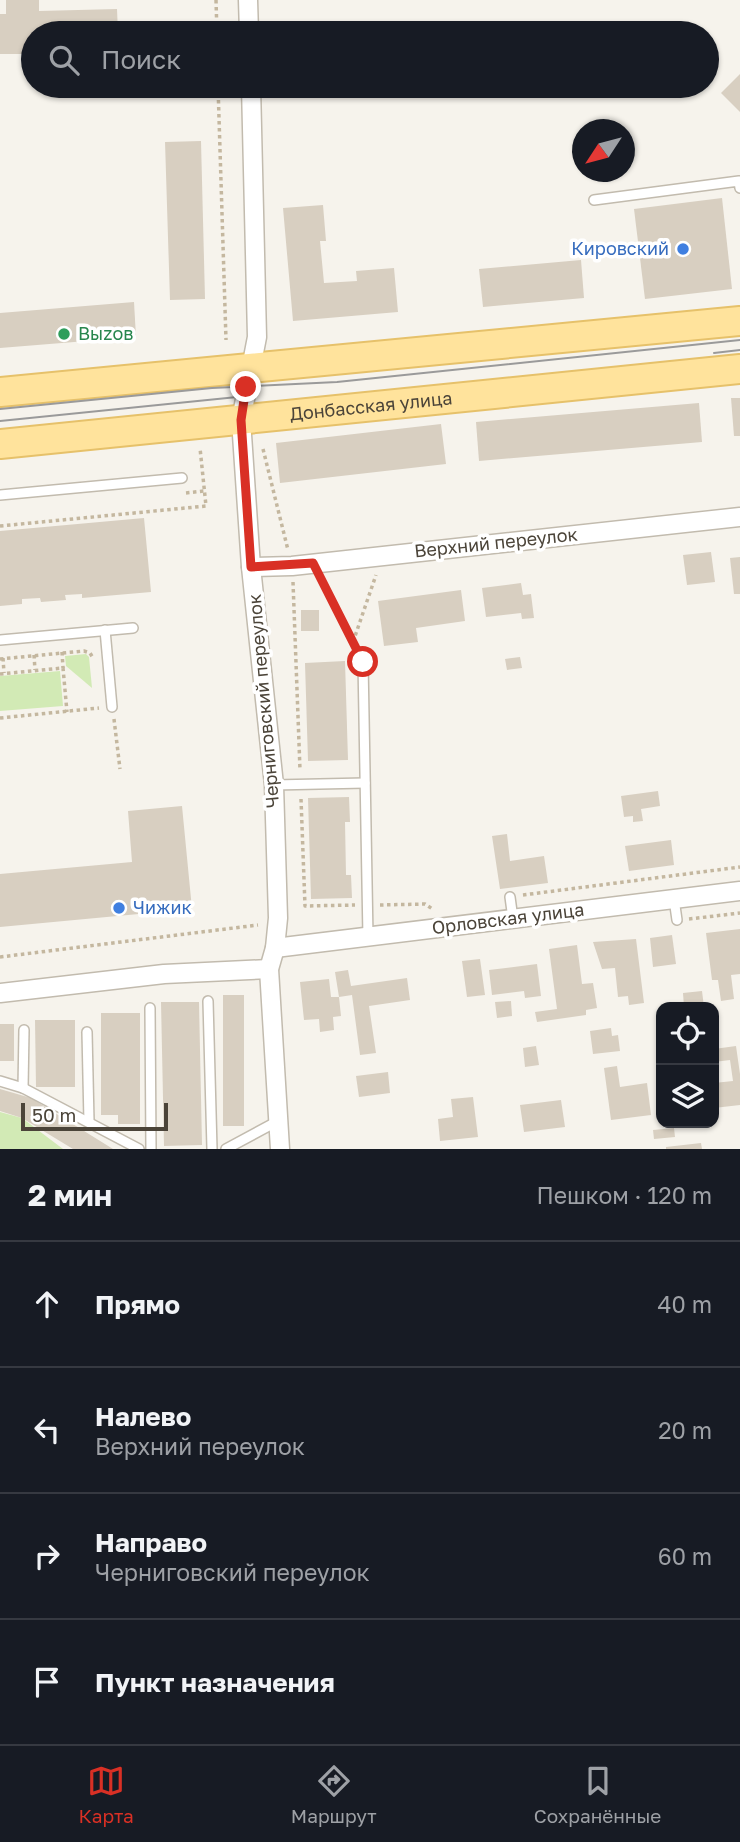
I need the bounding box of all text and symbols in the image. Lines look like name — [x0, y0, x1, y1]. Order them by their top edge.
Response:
search box — [21, 21, 719, 98]
icon: search — [45, 41, 83, 79]
text: Поиск — [101, 44, 181, 75]
north arrow — [572, 119, 635, 182]
place label: Кировский — [571, 237, 669, 259]
marker: Кировский — [675, 241, 691, 257]
place label: Выzов — [78, 322, 133, 344]
marker: Выzов — [56, 326, 72, 342]
route end — [230, 371, 261, 402]
street label: Донбасская улица — [289, 386, 453, 425]
street label: Верхний переулок — [413, 522, 579, 562]
street label: Черниговский переулок — [243, 593, 283, 809]
route start — [347, 646, 378, 677]
place label: Чижик — [133, 896, 192, 918]
street label: Орловская улица — [430, 898, 585, 938]
marker: Чижик — [111, 900, 127, 916]
map controls — [656, 1002, 719, 1128]
button: locate — [656, 1002, 719, 1065]
button: layers — [656, 1065, 719, 1128]
scale bar — [21, 1100, 168, 1132]
text: 50 m — [32, 1103, 76, 1126]
text: 2 мин — [28, 1177, 112, 1213]
text: Пешком · 120 m — [536, 1181, 712, 1209]
icon: ahead — [28, 1285, 66, 1323]
text: Прямо — [95, 1289, 180, 1320]
text: 40 m — [658, 1290, 712, 1318]
text: Налево — [95, 1401, 191, 1432]
icon: left — [28, 1411, 66, 1449]
text: 20 m — [658, 1416, 712, 1444]
text: Верхний переулок — [95, 1432, 305, 1460]
text: Направо — [95, 1527, 207, 1558]
icon: right — [28, 1537, 66, 1575]
text: 60 m — [658, 1542, 712, 1570]
text: Черниговский переулок — [95, 1558, 370, 1586]
icon: arrive — [28, 1663, 66, 1701]
text: Пункт назначения — [95, 1667, 335, 1698]
tab: Карта — [79, 1762, 134, 1827]
tab: Маршрут — [291, 1762, 377, 1827]
tab: Сохранённые — [534, 1762, 661, 1827]

